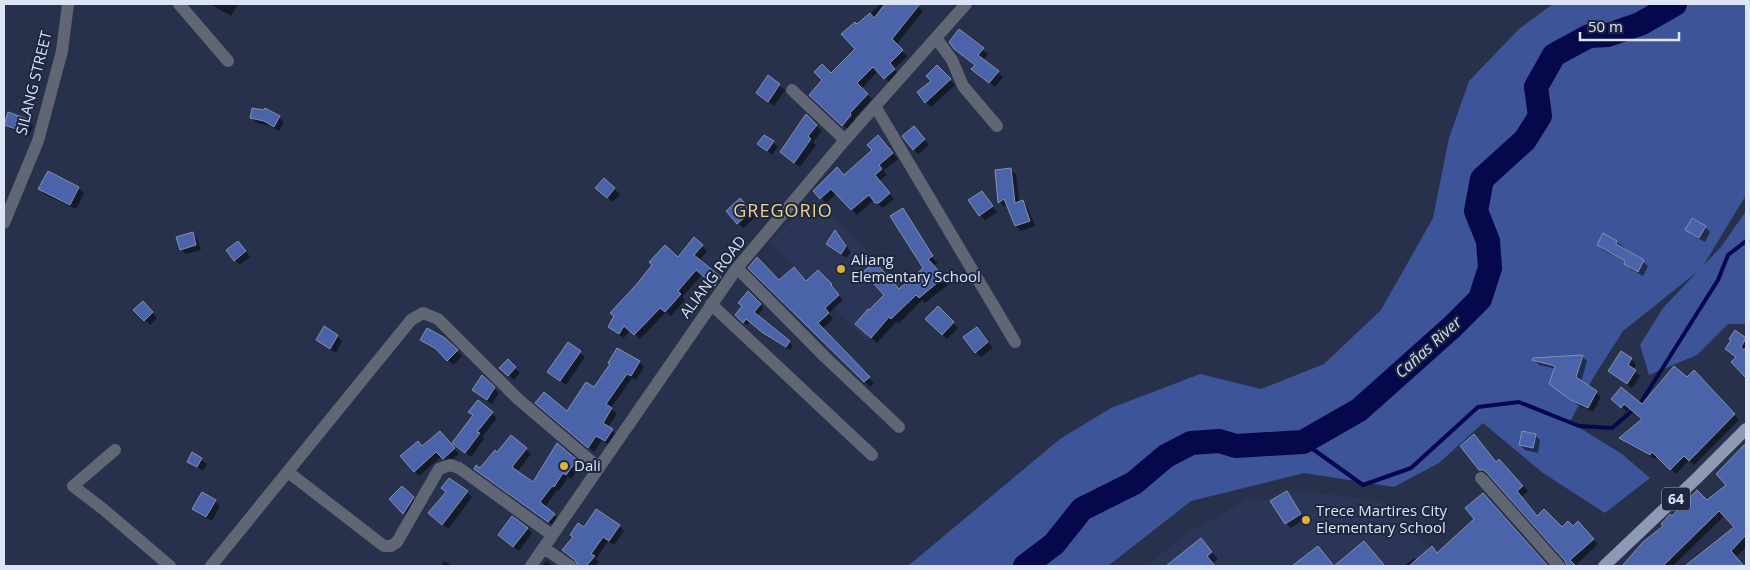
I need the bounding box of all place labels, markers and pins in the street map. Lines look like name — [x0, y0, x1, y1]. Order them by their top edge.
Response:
place label: Aliang Elementary School — [851, 249, 981, 286]
marker: Aliang Elementary School — [835, 263, 847, 275]
place label: Dali — [574, 455, 601, 475]
marker: Dali — [558, 460, 570, 472]
place label: Trece Martires City Elementary School — [1316, 500, 1448, 537]
marker: Trece Martires City Elementary School — [1300, 514, 1312, 526]

